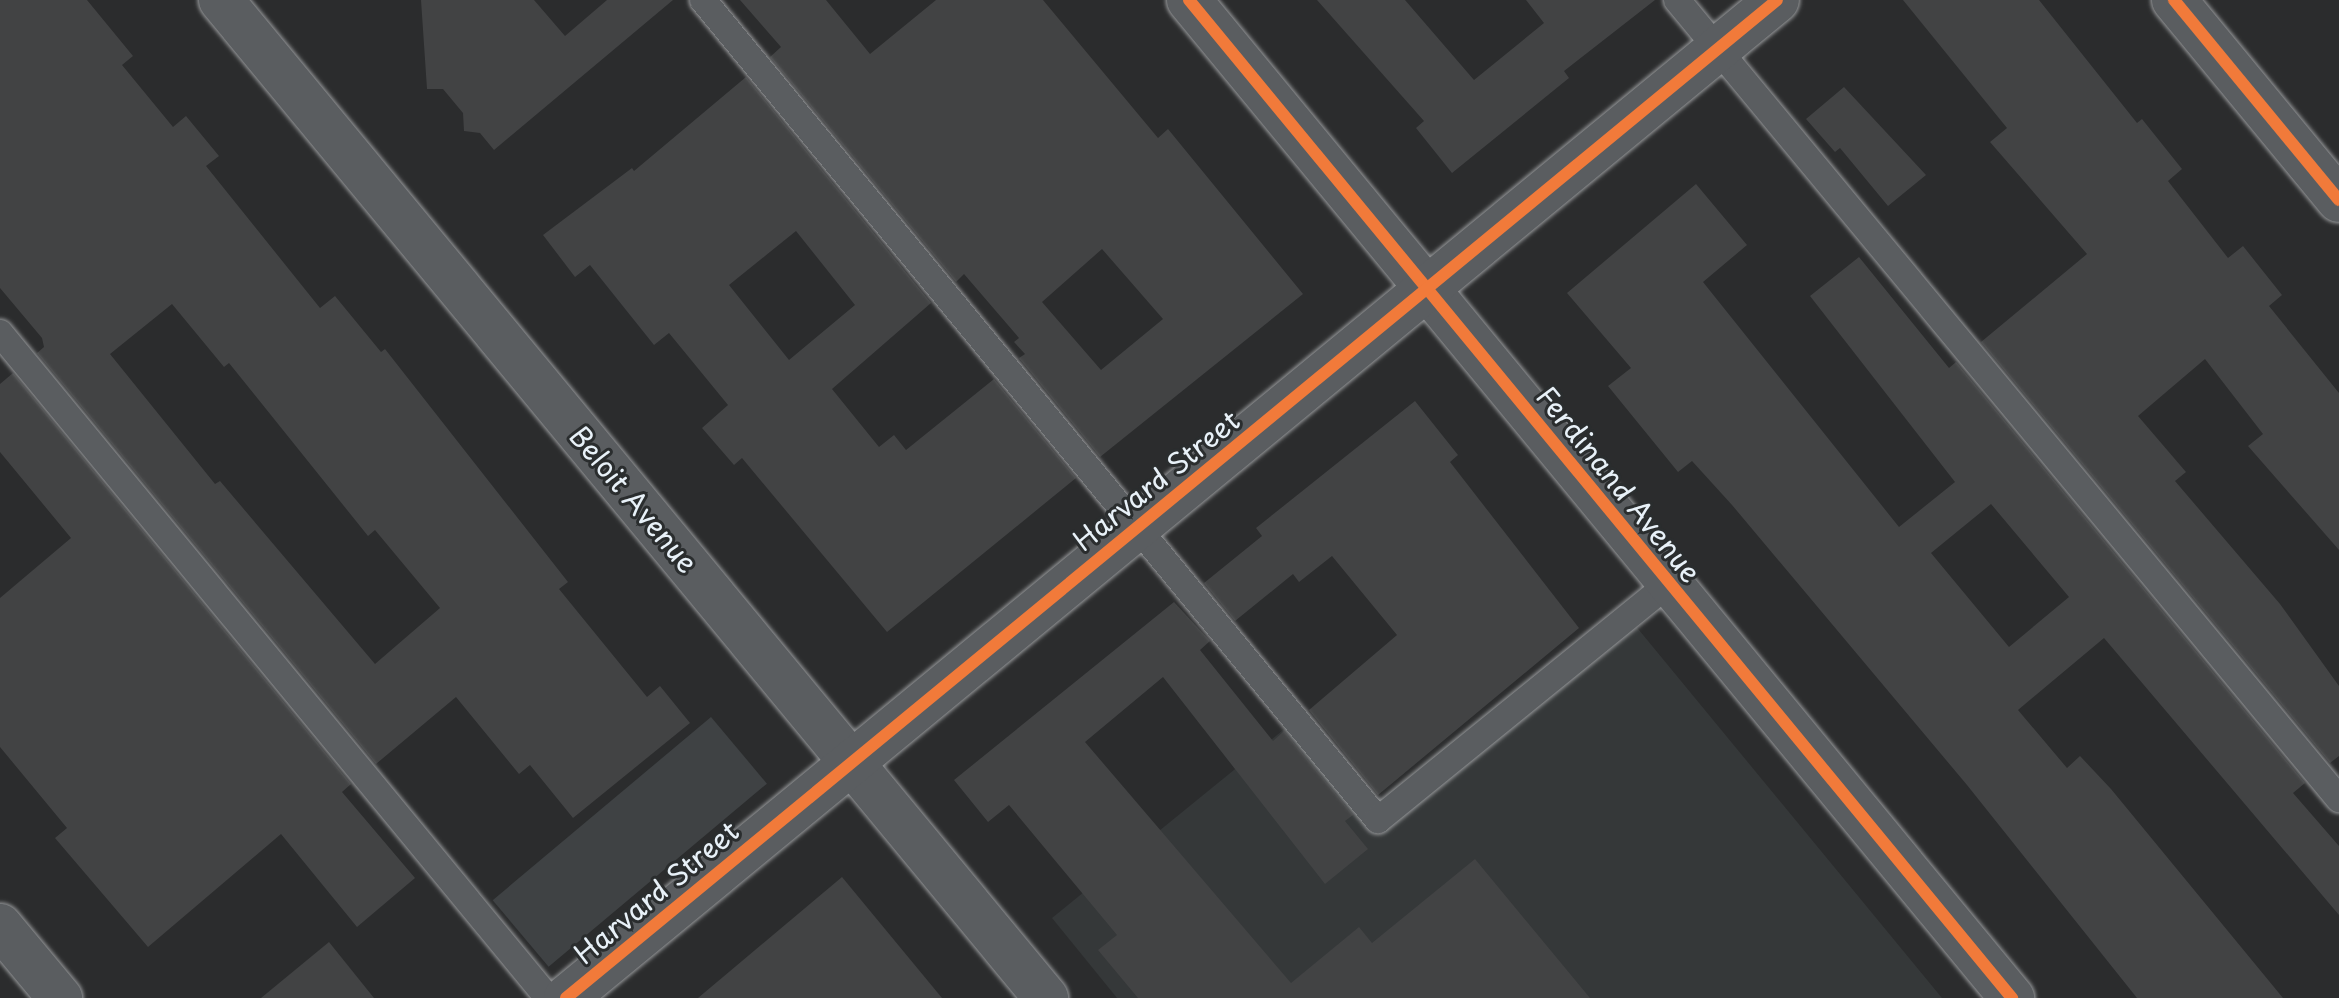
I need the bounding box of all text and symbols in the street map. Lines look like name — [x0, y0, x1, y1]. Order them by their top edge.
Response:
street label: Ferdinand Avenue — [1530, 379, 1708, 589]
street label: Harvard Street — [1066, 403, 1246, 557]
street label: Beloit Avenue — [563, 419, 705, 579]
street label: Harvard Street — [567, 813, 745, 971]

